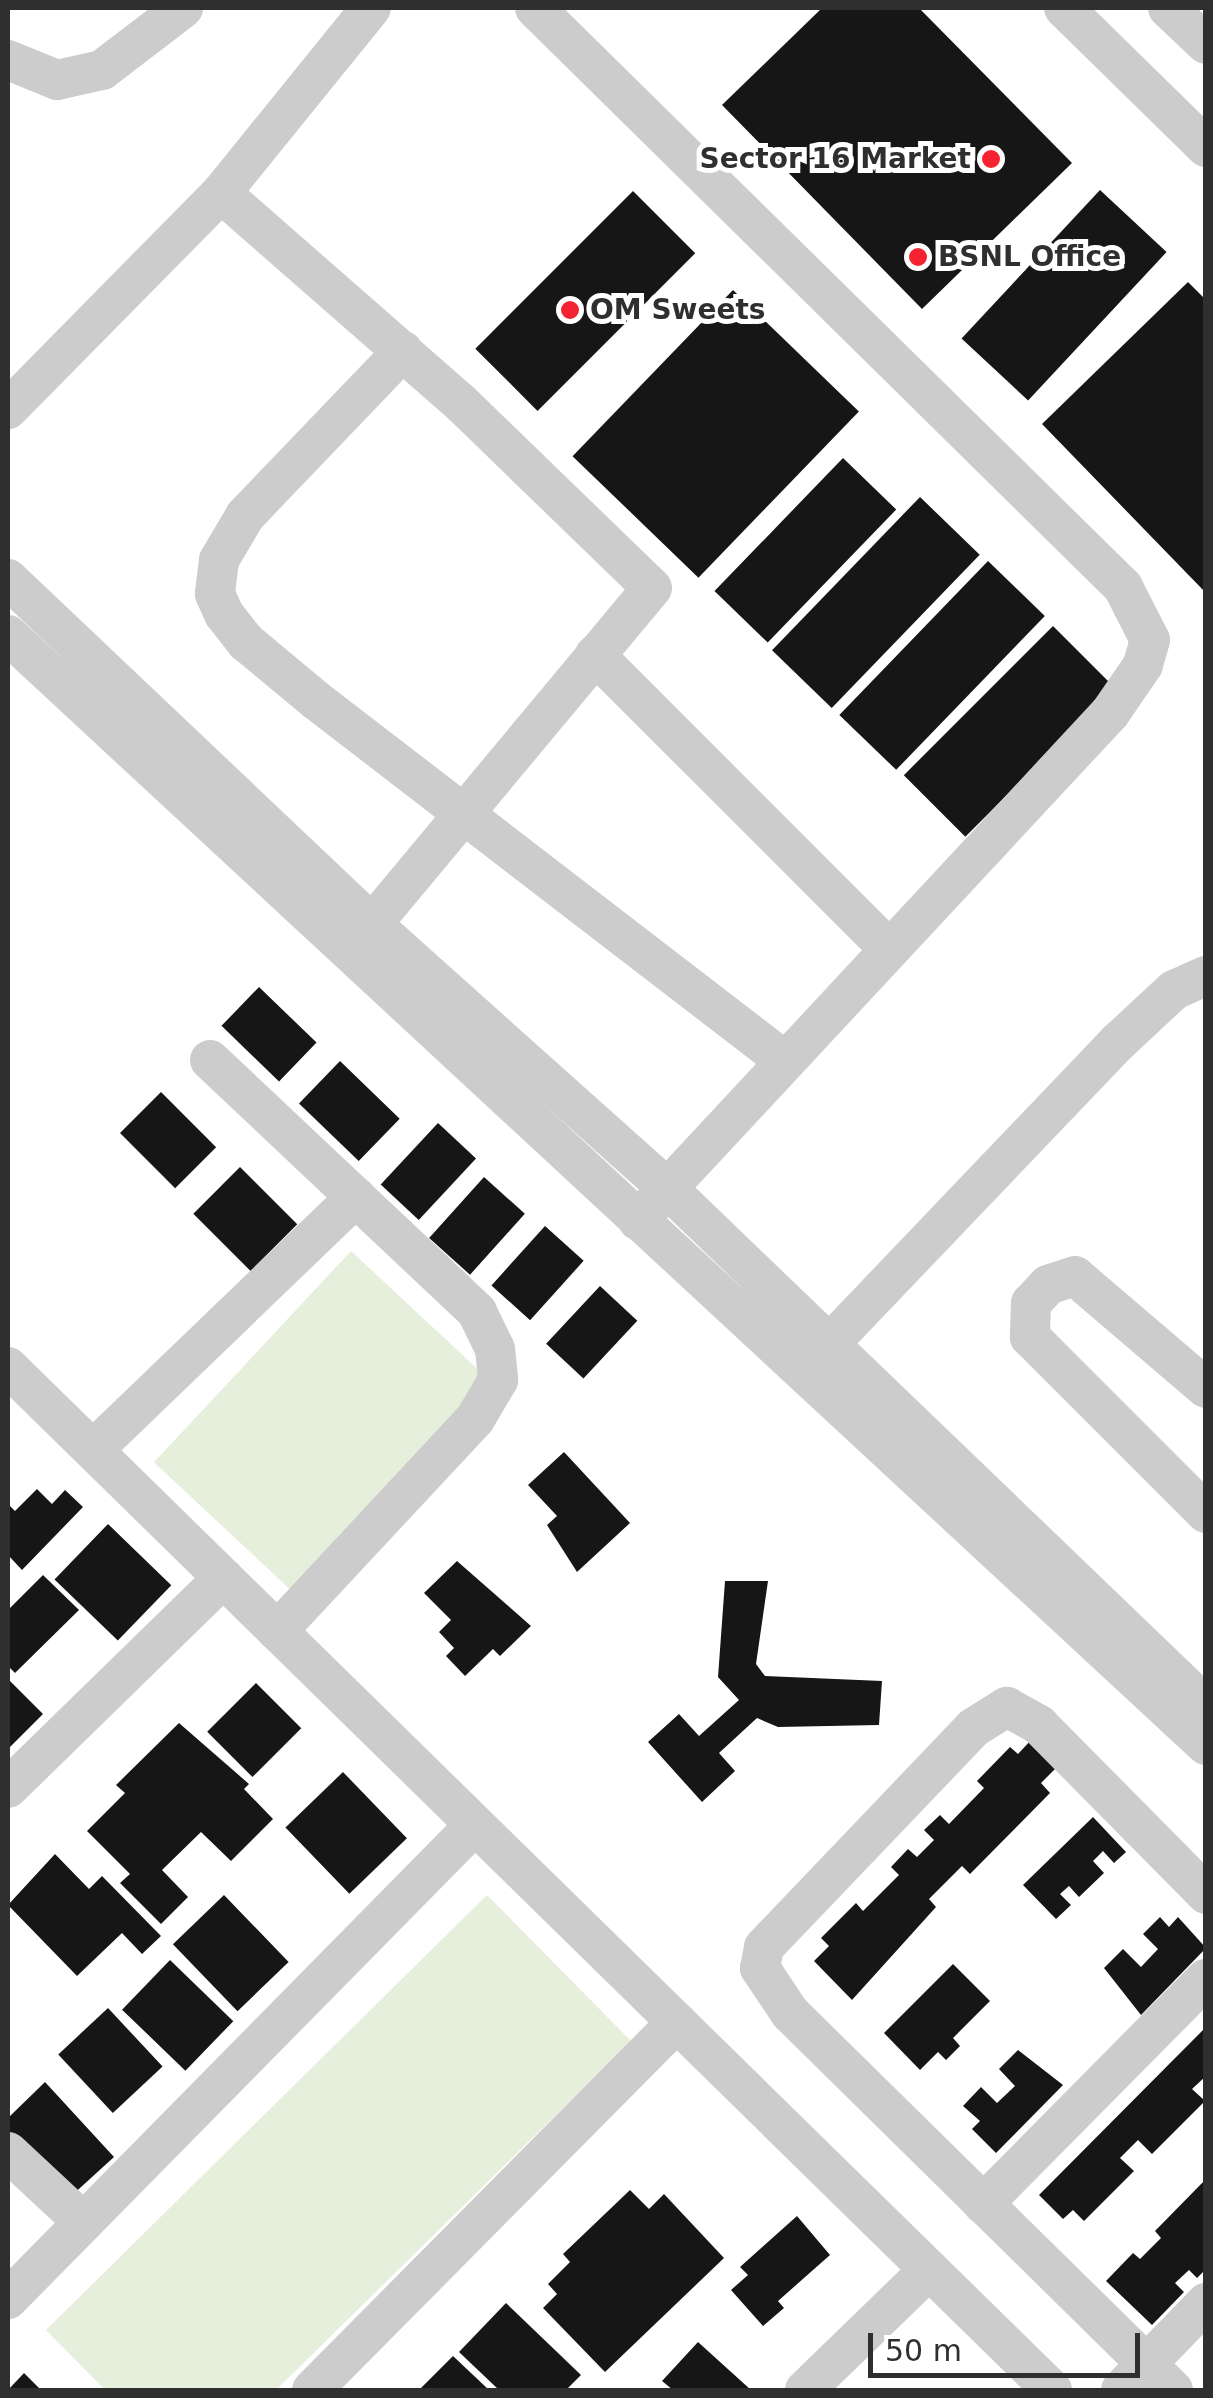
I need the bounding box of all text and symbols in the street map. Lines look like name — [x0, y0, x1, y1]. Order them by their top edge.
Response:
place label: Sector 16 Market — [700, 142, 971, 176]
marker: Sector 16 Market — [980, 148, 1002, 170]
place label: BSNL Office — [938, 240, 1121, 274]
marker: BSNL Office — [907, 246, 929, 268]
place label: OM Sweets — [590, 293, 765, 327]
marker: OM Sweets — [559, 299, 581, 321]
scale bar — [873, 2313, 1146, 2375]
text: 50 m — [885, 2333, 962, 2368]

